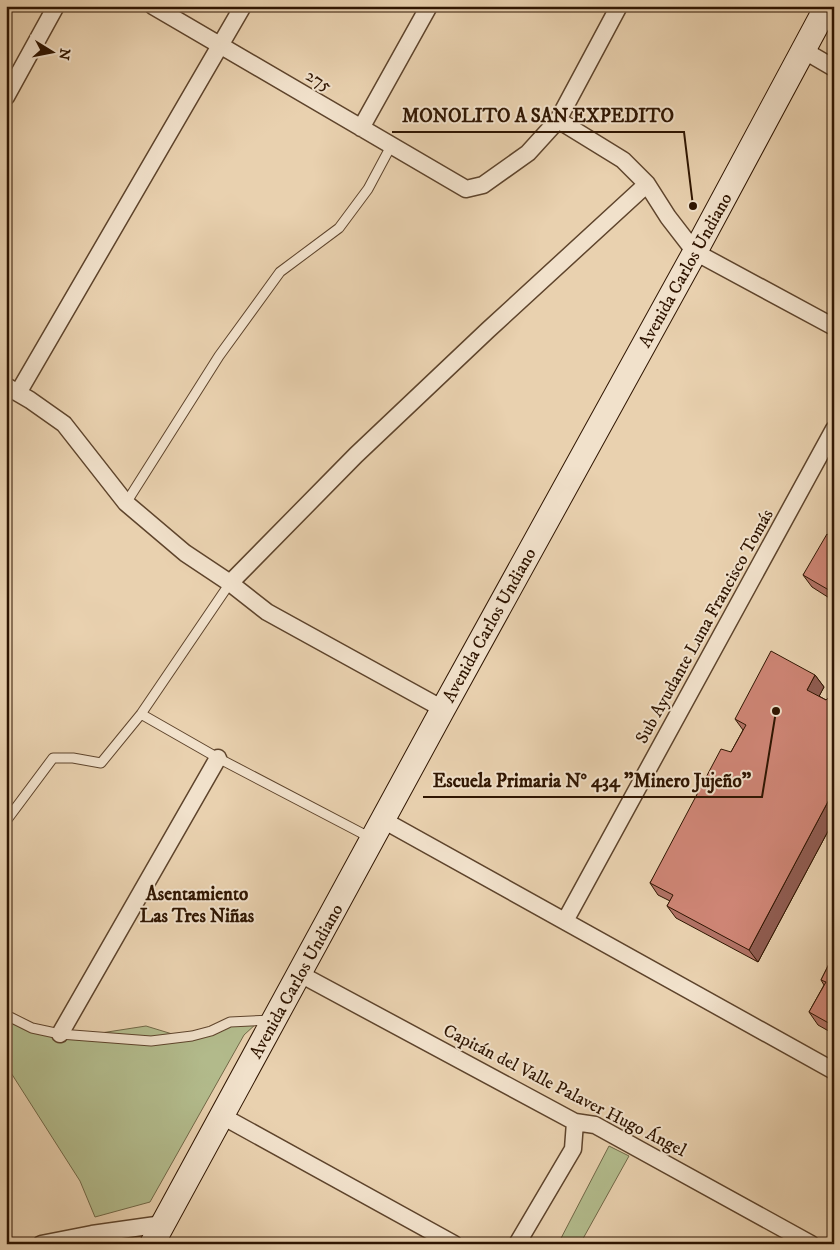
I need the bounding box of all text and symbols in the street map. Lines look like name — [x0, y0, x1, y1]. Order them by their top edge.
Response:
north arrow — [28, 28, 78, 78]
text: N — [54, 47, 74, 62]
street label: 275 — [301, 65, 336, 97]
callout: MONOLITO A SAN EXPEDITO — [392, 98, 684, 132]
text: MONOLITO A SAN EXPEDITO — [402, 105, 674, 128]
street label: Avenida Carlos Undiano — [634, 189, 738, 352]
street label: Sub Ayudante Luna Francisco Tomás — [631, 505, 779, 748]
street label: Avenida Carlos Undiano — [438, 544, 542, 707]
callout: Escuela Primaria N° 434 "Minero Jujeño" — [423, 763, 762, 797]
text: Escuela Primaria N° 434 "Minero Jujeño" — [433, 770, 752, 794]
district label: Asentamiento Las Tres Niñas — [140, 883, 255, 928]
street label: Avenida Carlos Undiano — [245, 900, 349, 1063]
street label: Capitán del Valle Palaver Hugo Ángel — [439, 1019, 691, 1162]

